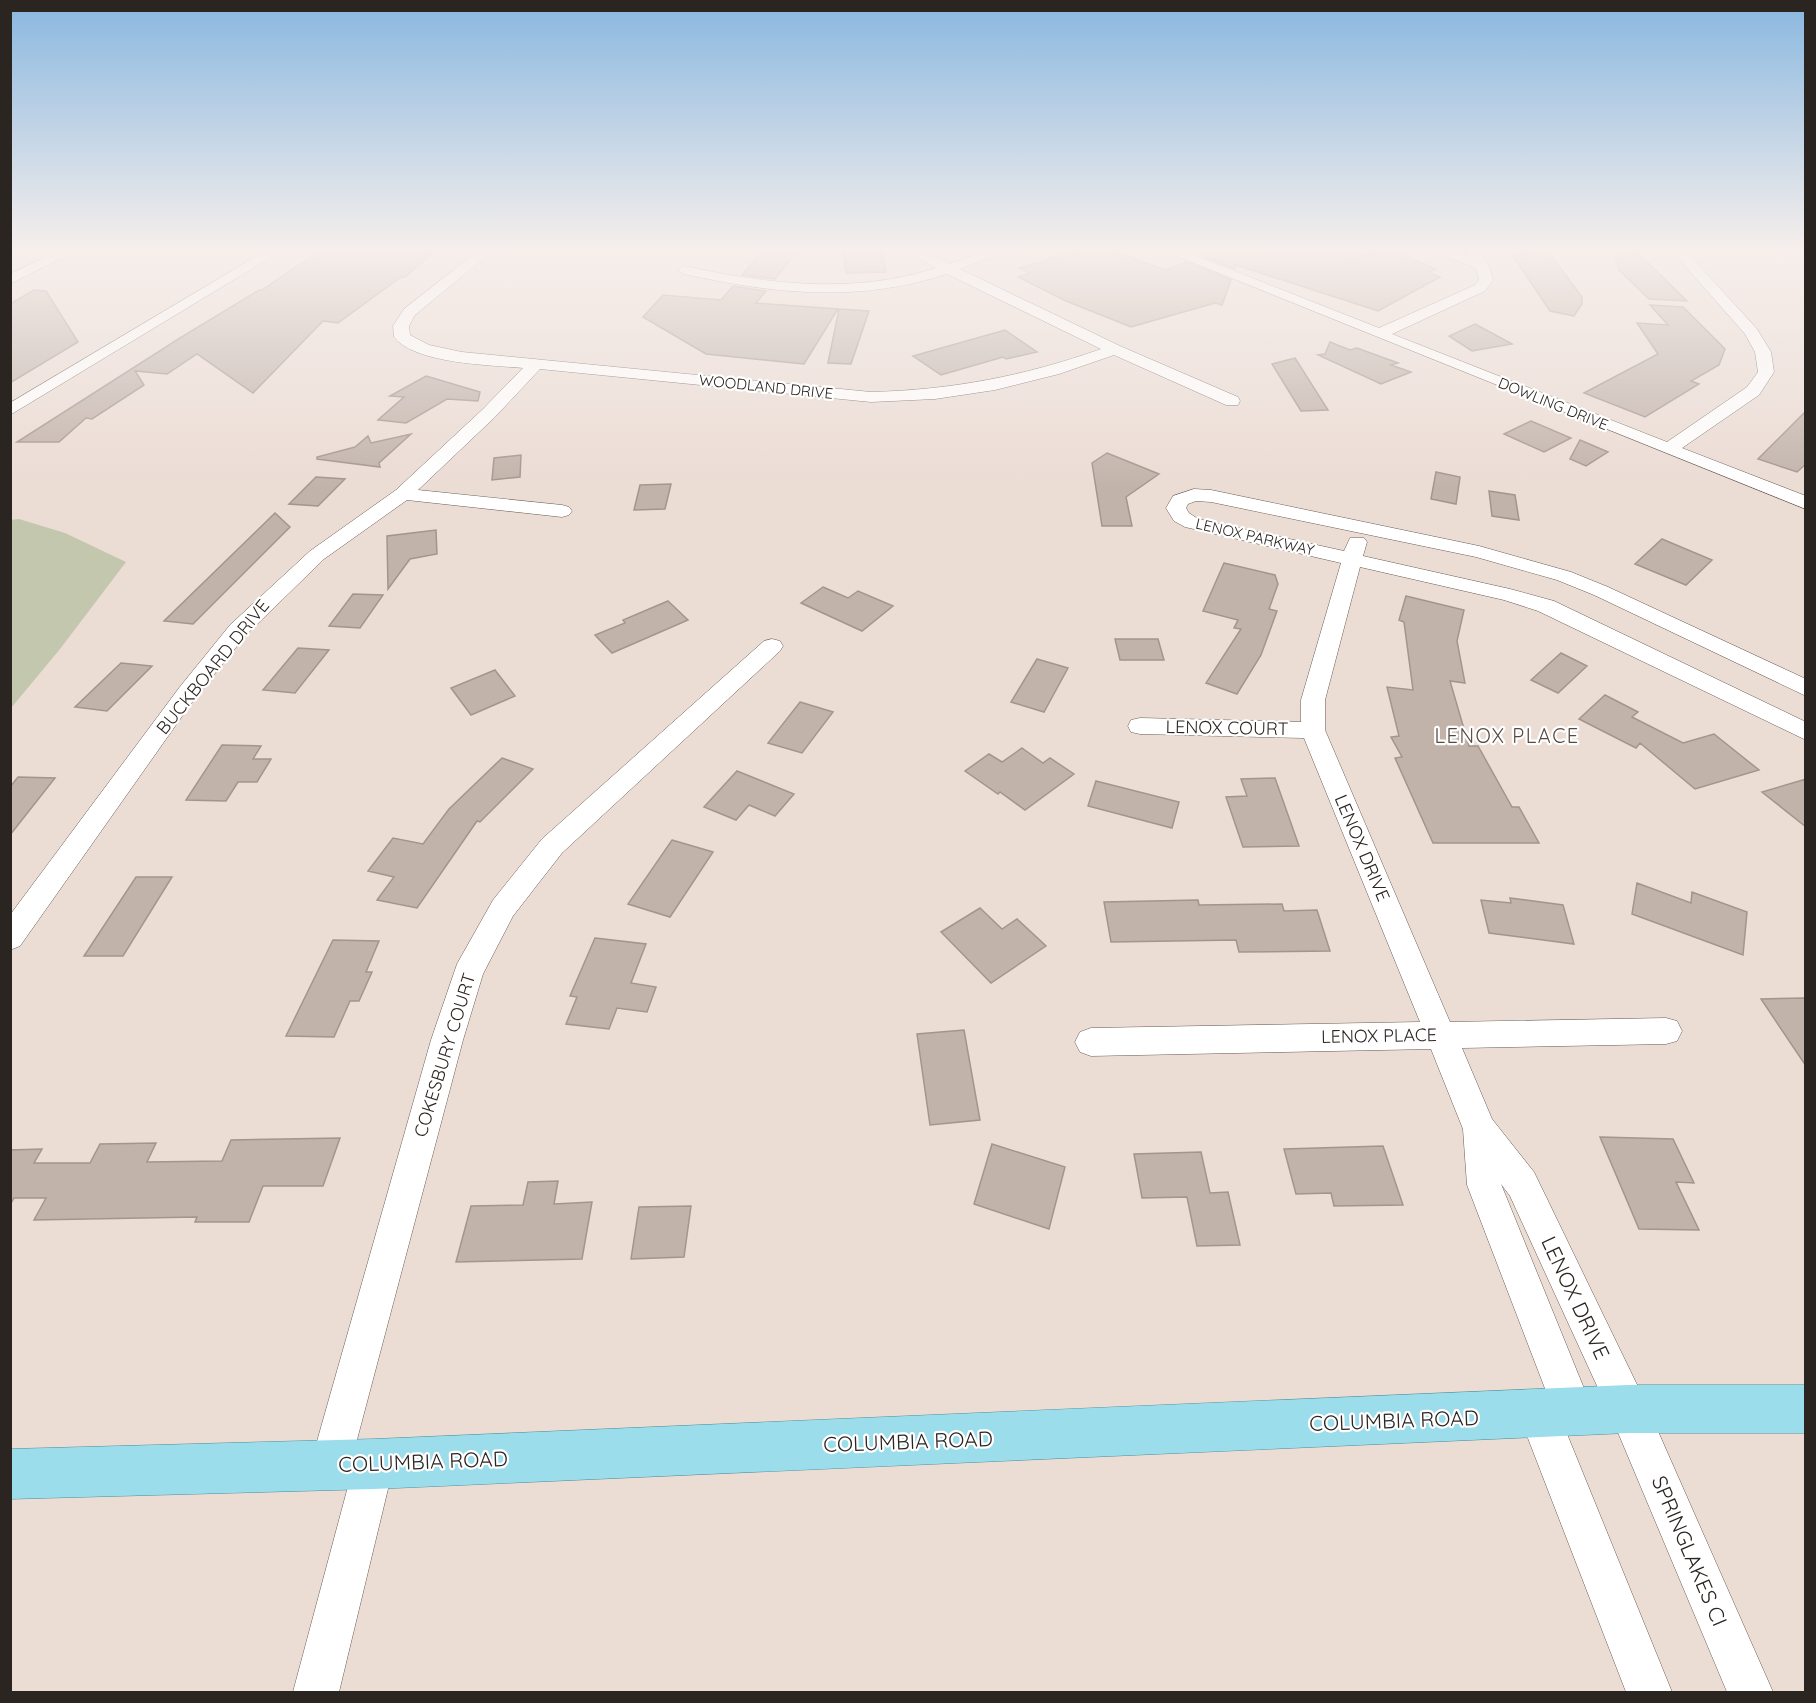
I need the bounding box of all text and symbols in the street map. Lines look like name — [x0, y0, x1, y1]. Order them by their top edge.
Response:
street label: WOODLAND DRIVE — [698, 370, 834, 403]
street label: DOWLING DRIVE — [1495, 373, 1611, 434]
street label: LENOX PARKWAY — [1194, 514, 1317, 560]
street label: BUCKBOARD DRIVE — [151, 595, 274, 739]
street label: LENOX COURT — [1165, 715, 1289, 740]
district label: LENOX PLACE — [1434, 723, 1580, 748]
street label: LENOX DRIVE — [1330, 791, 1395, 905]
street label: COKESBURY COURT — [409, 970, 480, 1140]
street label: LENOX PLACE — [1321, 1023, 1437, 1048]
street label: LENOX DRIVE — [1536, 1232, 1616, 1363]
street label: COLUMBIA ROAD — [1309, 1404, 1479, 1436]
street label: COLUMBIA ROAD — [823, 1425, 993, 1457]
street label: COLUMBIA ROAD — [338, 1445, 508, 1477]
street label: SPRINGLAKES CI — [1647, 1471, 1733, 1630]

